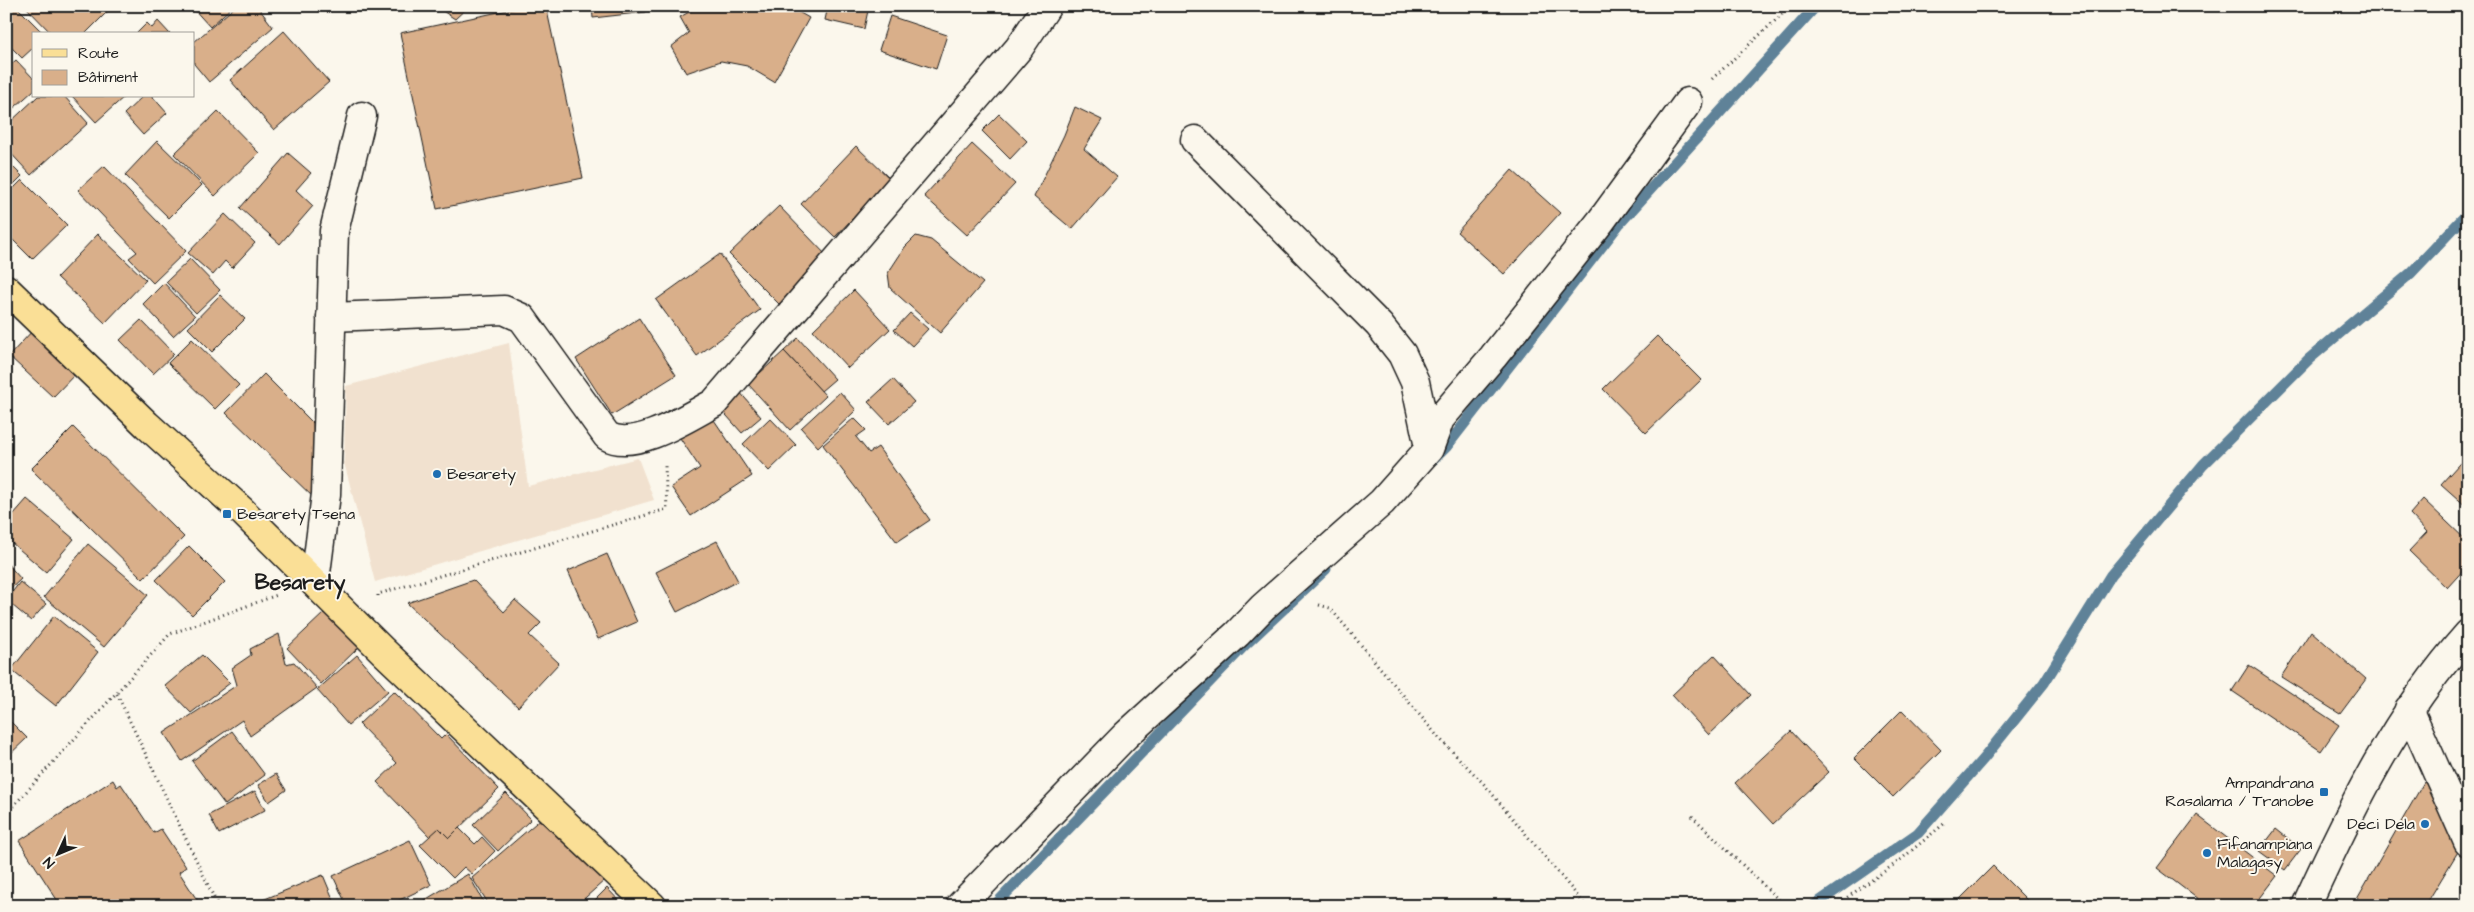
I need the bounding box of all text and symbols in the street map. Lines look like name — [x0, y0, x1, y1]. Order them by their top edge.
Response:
legend — [32, 32, 195, 98]
text: Route — [78, 43, 119, 64]
text: Bâtiment — [78, 67, 138, 88]
place label: Besarety — [447, 463, 516, 486]
marker: Besarety — [431, 468, 443, 480]
place label: Besarety Tsena — [237, 503, 355, 526]
marker: Besarety Tsena — [221, 508, 233, 520]
district label: Besarety — [255, 568, 346, 600]
place label: Ampandrana Rasalama / Tranobe — [2165, 772, 2314, 812]
marker: Ampandrana Rasalama / Tranobe — [2318, 786, 2330, 798]
place label: Deci Dela — [2347, 813, 2415, 835]
marker: Deci Dela — [2419, 818, 2431, 830]
north arrow — [32, 830, 82, 880]
place label: Fifanampiana Malagasy — [2217, 833, 2312, 874]
marker: Fifanampiana Malagasy — [2201, 847, 2213, 859]
text: N — [39, 852, 60, 872]

